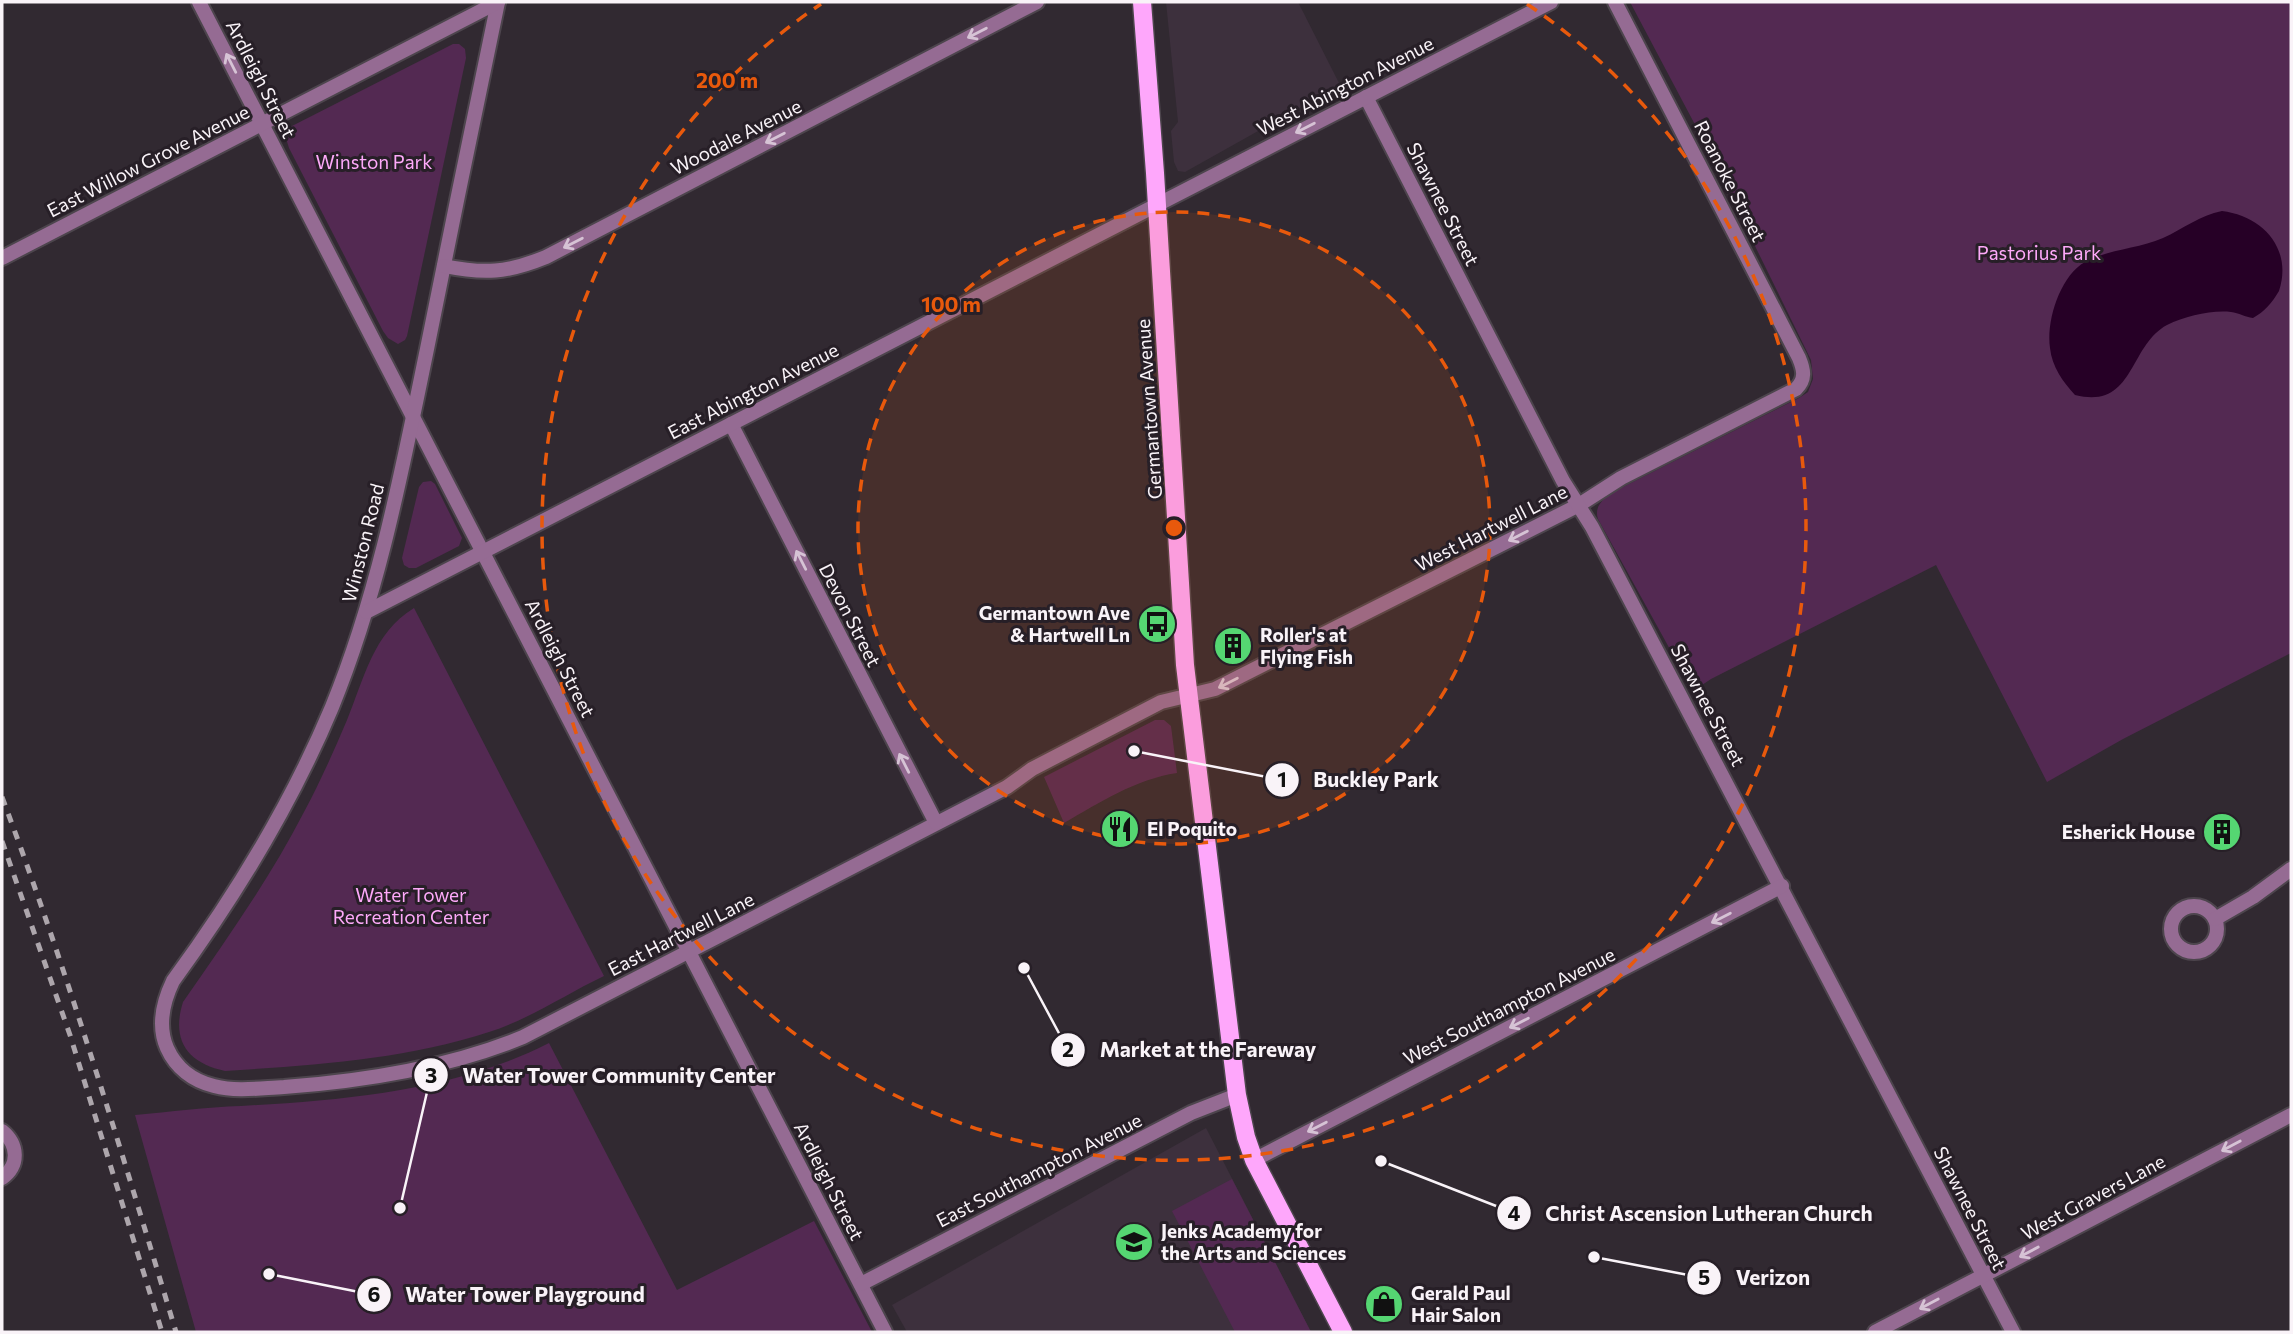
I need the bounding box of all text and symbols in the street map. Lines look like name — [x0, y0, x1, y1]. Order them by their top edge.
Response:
street label: Ardleigh Street — [222, 16, 301, 142]
one-way arrow — [967, 27, 988, 41]
street label: West Abington Avenue — [1253, 31, 1437, 140]
one-way arrow — [223, 53, 237, 74]
text: 200 m — [696, 67, 758, 92]
street label: Woodale Avenue — [667, 94, 805, 179]
street label: East Willow Grove Avenue — [43, 100, 253, 222]
street label: Roanoke Street — [1690, 116, 1771, 245]
one-way arrow — [1295, 121, 1316, 135]
one-way arrow — [765, 132, 786, 145]
street label: Shawnee Street — [1402, 138, 1484, 269]
park label: Winston Park — [315, 150, 433, 173]
one-way arrow — [563, 237, 584, 250]
park label: Pastorius Park — [1977, 241, 2101, 264]
text: 100 m — [921, 291, 981, 316]
street label: Germantown Avenue — [1131, 318, 1166, 500]
street label: East Abington Avenue — [664, 338, 842, 444]
street label: West Hartwell Lane — [1411, 479, 1571, 576]
street label: Winston Road — [337, 481, 388, 605]
centre of rings — [1162, 516, 1186, 540]
one-way arrow — [1508, 529, 1529, 543]
one-way arrow — [793, 550, 807, 571]
street label: Devon Street — [815, 559, 886, 670]
street label: Ardleigh Street — [521, 595, 600, 721]
place label: Germantown Ave & Hartwell Ln — [979, 601, 1130, 646]
bus stop icon: Germantown Ave & Hartwell Ln — [1136, 603, 1178, 645]
place label: Roller's at Flying Fish — [1260, 623, 1353, 668]
building icon: Roller's at Flying Fish — [1212, 625, 1254, 667]
street label: Shawnee Street — [1667, 640, 1750, 770]
one-way arrow — [1218, 676, 1239, 690]
one-way arrow — [897, 753, 911, 774]
callout: Buckley Park — [1265, 759, 1453, 801]
text: 1 — [1277, 766, 1287, 791]
text: Buckley Park — [1313, 766, 1439, 791]
restaurant icon: El Poquito — [1099, 808, 1141, 850]
building icon: Esherick House — [2201, 811, 2243, 853]
place label: El Poquito — [1147, 817, 1237, 840]
place label: Esherick House — [2062, 820, 2195, 843]
park label: Water Tower Recreation Center — [333, 883, 490, 928]
street label: East Hartwell Lane — [604, 887, 758, 980]
one-way arrow — [1711, 911, 1732, 925]
street label: West Southampton Avenue — [1399, 942, 1618, 1069]
one-way arrow — [1509, 1016, 1530, 1030]
callout: Market at the Fareway — [1050, 1029, 1330, 1071]
text: 2 — [1062, 1036, 1074, 1061]
text: Market at the Fareway — [1100, 1036, 1317, 1061]
callout: Water Tower Community Center — [414, 1054, 790, 1096]
text: 3 — [425, 1062, 437, 1087]
text: Water Tower Community Center — [462, 1062, 776, 1087]
street label: East Southampton Avenue — [932, 1108, 1145, 1231]
street label: Ardleigh Street — [790, 1118, 869, 1244]
one-way arrow — [1307, 1121, 1328, 1135]
one-way arrow — [2221, 1140, 2242, 1154]
street label: Shawnee Street — [1929, 1142, 2011, 1273]
street label: West Gravers Lane — [2017, 1149, 2169, 1244]
callout: Christ Ascension Lutheran Church — [1496, 1192, 1886, 1234]
text: 4 — [1508, 1200, 1521, 1225]
text: Christ Ascension Lutheran Church — [1545, 1200, 1873, 1225]
place label: Jenks Academy for the Arts and Sciences — [1161, 1219, 1347, 1264]
school or university icon: Jenks Academy for the Arts and Sciences — [1113, 1221, 1155, 1263]
one-way arrow — [2019, 1246, 2040, 1259]
callout: Verizon — [1687, 1257, 1824, 1299]
text: 5 — [1698, 1264, 1710, 1289]
text: Verizon — [1736, 1264, 1810, 1289]
callout: Water Tower Playground — [356, 1274, 659, 1316]
text: 6 — [368, 1281, 381, 1306]
text: Water Tower Playground — [405, 1281, 645, 1306]
place label: Gerald Paul Hair Salon — [1411, 1281, 1511, 1326]
shop icon: Gerald Paul Hair Salon — [1363, 1283, 1405, 1325]
one-way arrow — [1919, 1297, 1940, 1311]

